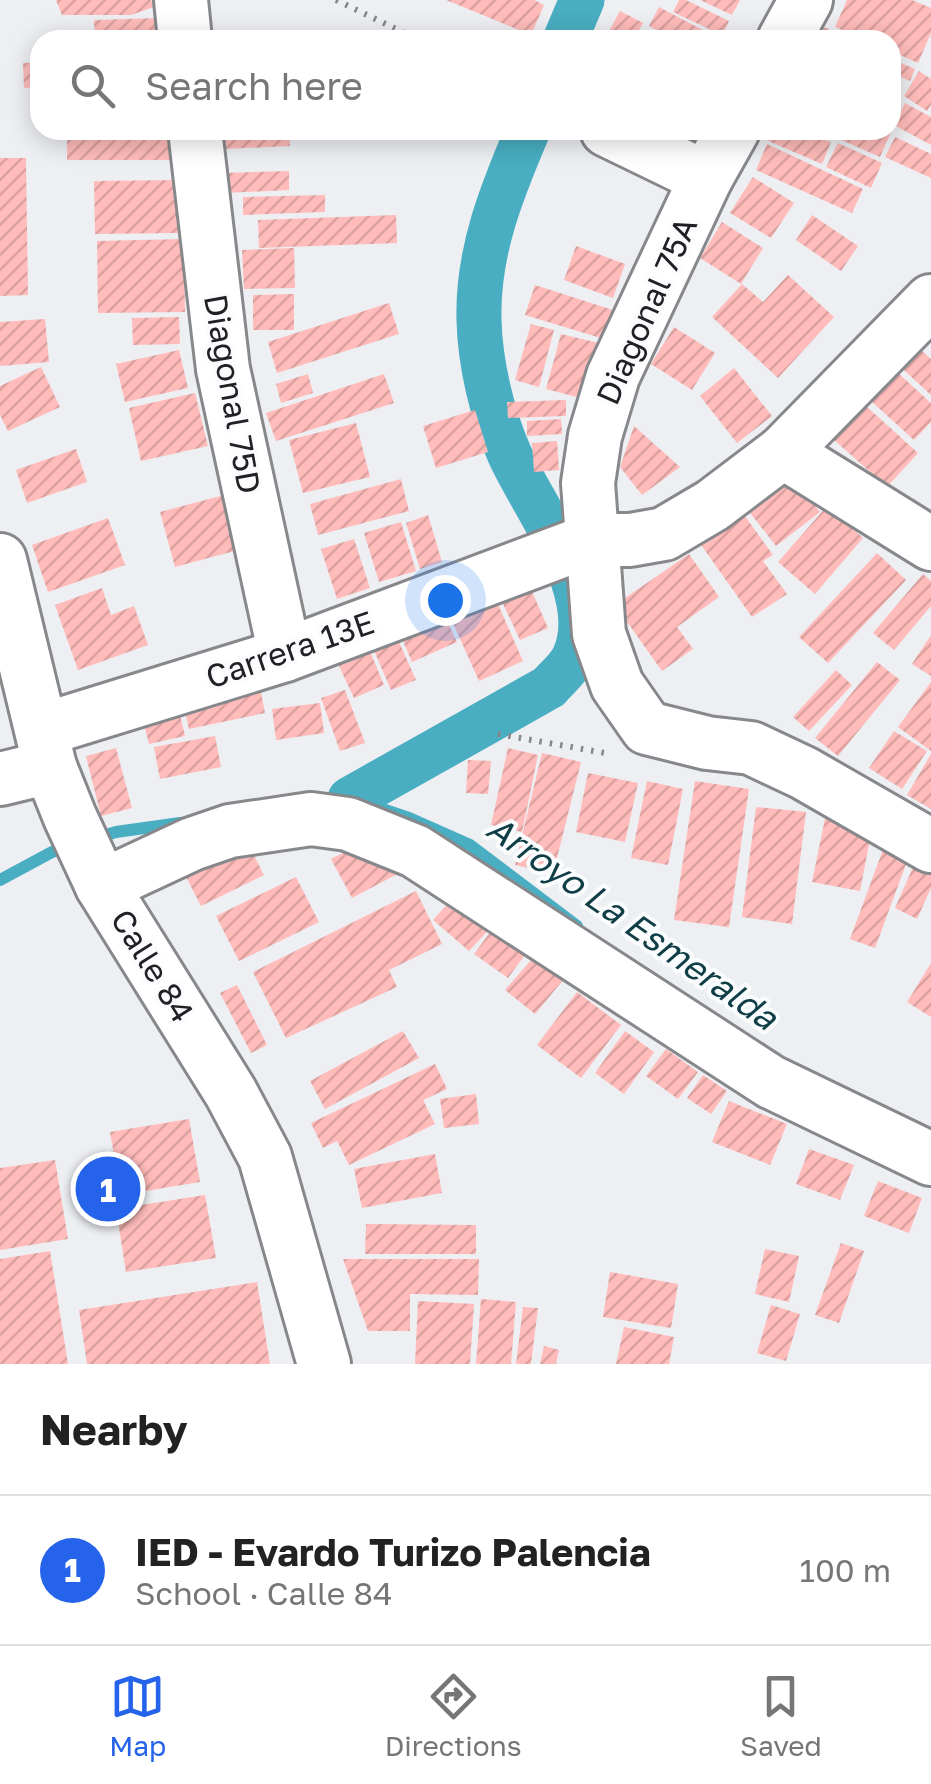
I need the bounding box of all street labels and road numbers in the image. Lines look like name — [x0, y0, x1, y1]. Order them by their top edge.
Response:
street label: Diagonal 75A — [588, 211, 704, 410]
street label: Diagonal 75D — [197, 291, 269, 497]
street label: Carrera 13E — [201, 603, 379, 696]
street label: Calle 84 — [103, 902, 202, 1029]

